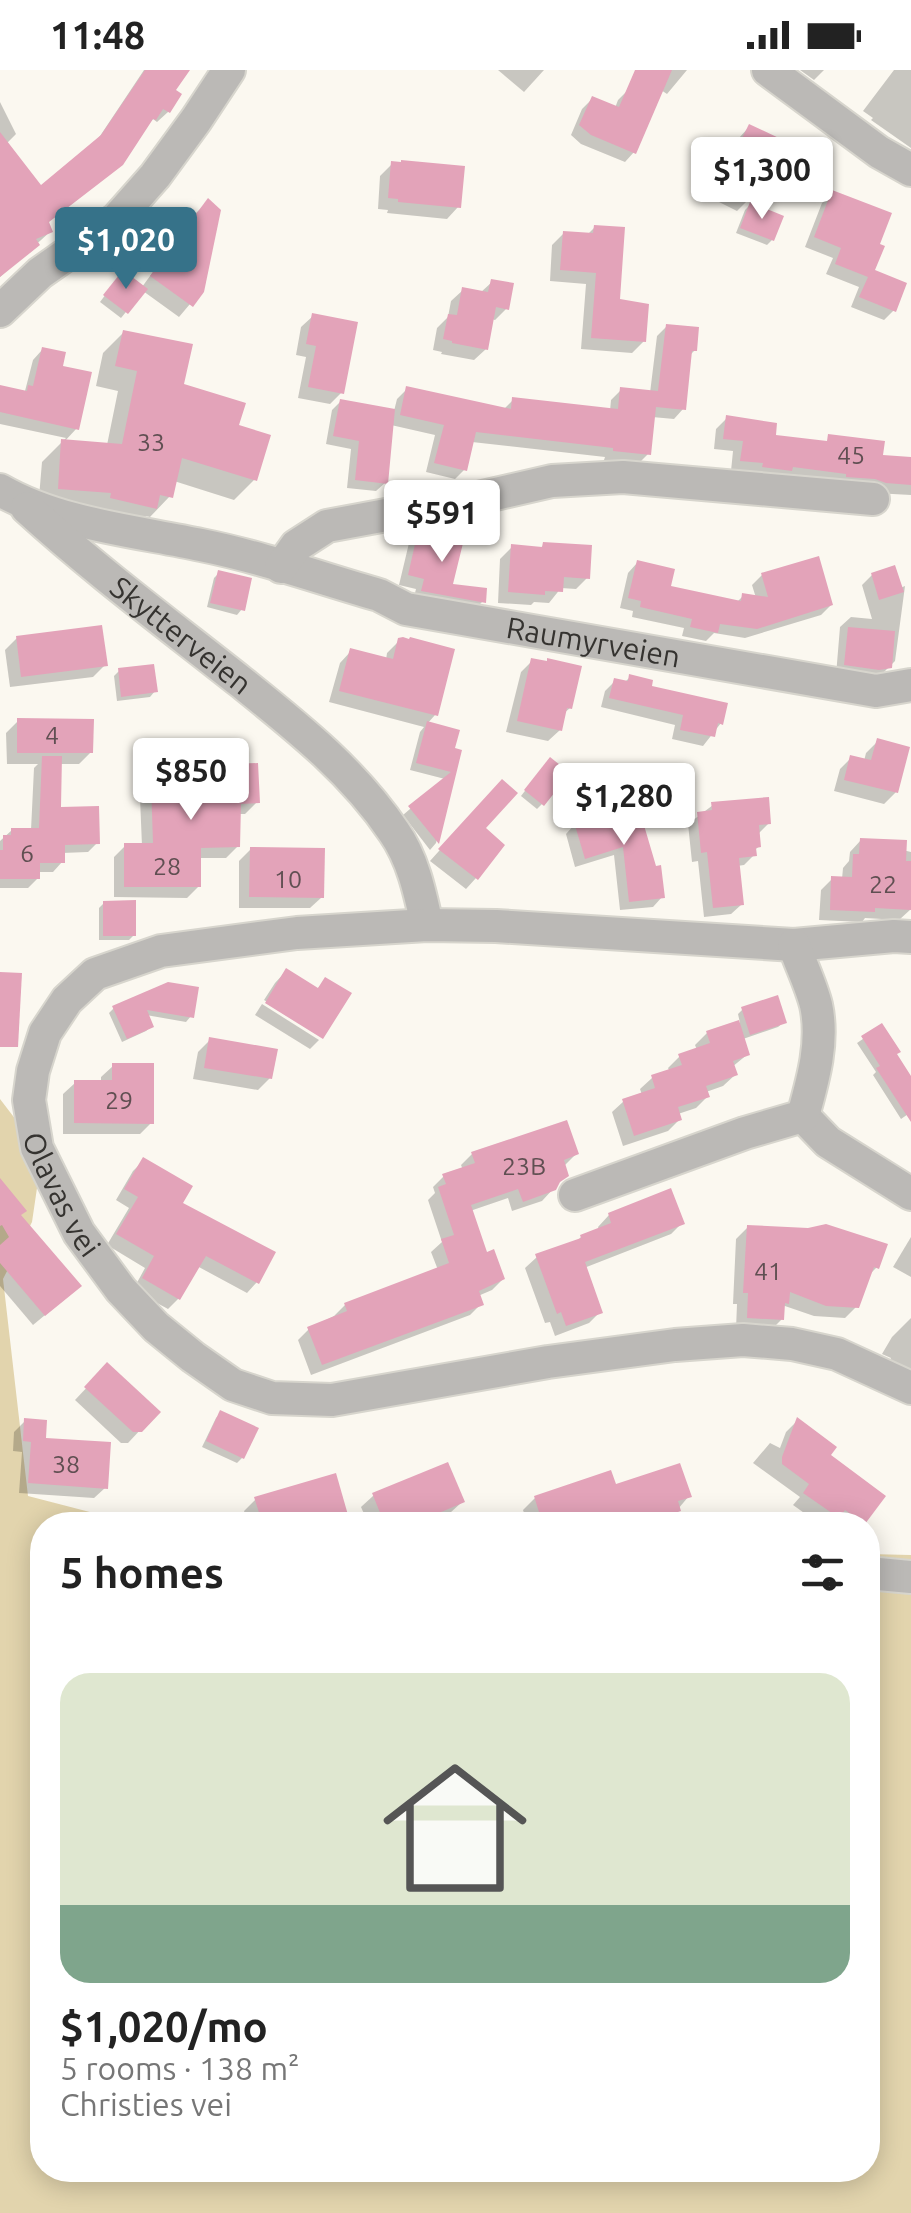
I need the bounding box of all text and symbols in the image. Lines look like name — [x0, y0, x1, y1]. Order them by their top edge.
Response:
text: 11:48 — [50, 14, 145, 56]
pin: $1,300 — [681, 137, 843, 222]
text: $1,300 — [713, 151, 811, 187]
pin: $1,020 — [45, 207, 207, 292]
text: $1,020 — [77, 221, 175, 257]
house number: 33 — [137, 428, 165, 456]
house number: 45 — [837, 441, 865, 469]
pin: $591 — [383, 480, 501, 565]
text: $591 — [406, 494, 478, 530]
street label: Skytterveien — [104, 569, 259, 701]
street label: Raumyrveien — [504, 610, 683, 674]
house number: 4 — [45, 721, 59, 749]
pin: $850 — [132, 738, 250, 823]
text: $850 — [155, 752, 227, 788]
pin: $1,280 — [543, 763, 705, 848]
text: $1,280 — [575, 777, 673, 813]
house number: 6 — [20, 839, 34, 867]
house number: 28 — [153, 852, 181, 880]
house number: 10 — [274, 865, 302, 893]
house number: 22 — [869, 870, 897, 898]
house number: 29 — [105, 1086, 133, 1114]
street label: Olavas vei — [18, 1130, 107, 1263]
house number: 23B — [502, 1152, 546, 1180]
house number: 41 — [754, 1257, 782, 1285]
house number: 38 — [52, 1450, 80, 1478]
icon: filters — [795, 1545, 850, 1600]
text: 5 homes — [60, 1549, 224, 1596]
icon: home — [365, 1738, 545, 1918]
text: $1,020/mo — [60, 2003, 268, 2050]
text: 5 rooms · 138 m² — [60, 2050, 300, 2086]
text: Christies vei — [60, 2086, 232, 2122]

